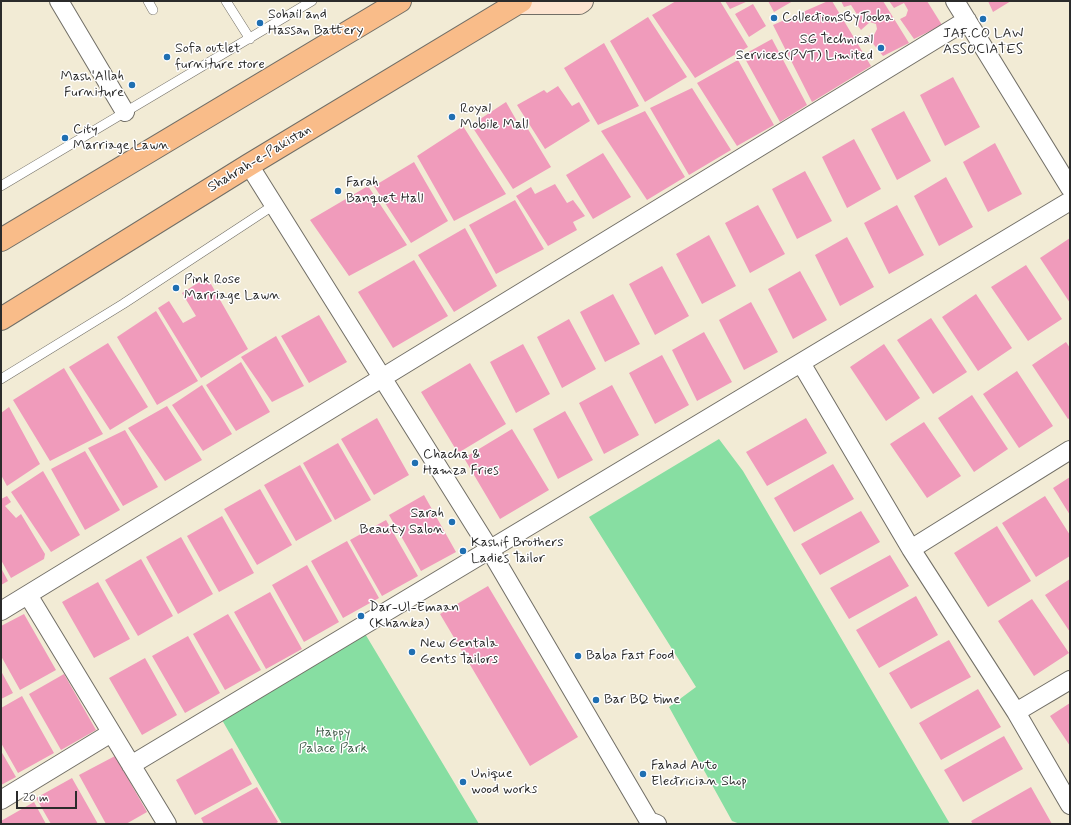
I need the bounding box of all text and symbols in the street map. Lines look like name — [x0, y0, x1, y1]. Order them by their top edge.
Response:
place label: Sohail and Hassan Battery — [268, 7, 363, 40]
place label: CollectionsByTooba — [782, 10, 893, 26]
marker: CollectionsByTooba — [769, 13, 779, 23]
marker: JAF.CO LAW ASSOCIATES — [978, 14, 988, 24]
marker: Sohail and Hassan Battery — [255, 18, 265, 28]
place label: JAF.CO LAW ASSOCIATES — [943, 26, 1023, 58]
place label: SG Technical Services(PVT) Limited — [736, 32, 873, 64]
place label: Sofa outlet furniture store — [175, 41, 265, 74]
marker: SG Technical Services(PVT) Limited — [876, 43, 886, 53]
marker: Sofa outlet furniture store — [162, 52, 172, 62]
place label: Mash'Allah Furniture — [61, 69, 124, 102]
marker: Mash'Allah Furniture — [127, 80, 137, 90]
place label: Royal Mobile Mall — [460, 101, 528, 134]
marker: Royal Mobile Mall — [447, 112, 457, 122]
place label: City Marriage Lawn — [73, 122, 169, 154]
street label: Shahrah-e-Pakistan — [205, 122, 315, 196]
marker: City Marriage Lawn — [60, 133, 70, 143]
place label: Farah Banquet Hall — [346, 175, 423, 208]
marker: Farah Banquet Hall — [333, 186, 343, 196]
place label: Pink Rose Marriage Lawn — [184, 272, 280, 304]
marker: Pink Rose Marriage Lawn — [171, 283, 181, 293]
place label: Chacha & Hamza Fries — [423, 447, 499, 480]
marker: Chacha & Hamza Fries — [410, 458, 420, 468]
place label: Sarah Beauty Salon — [360, 506, 444, 538]
marker: Sarah Beauty Salon — [447, 517, 457, 527]
place label: Kashif Brothers Ladies Tailor — [471, 535, 564, 568]
marker: Kashif Brothers Ladies Tailor — [458, 546, 468, 556]
place label: Dar-Ul-Emaan (Khanka) — [369, 600, 459, 632]
marker: Dar-Ul-Emaan (Khanka) — [356, 611, 366, 621]
place label: New Gentala Gents Tailors — [420, 636, 498, 668]
marker: New Gentala Gents Tailors — [407, 647, 417, 657]
place label: Baba Fast Food — [586, 648, 674, 664]
marker: Baba Fast Food — [573, 651, 583, 661]
place label: Bar BQ time — [604, 692, 680, 708]
marker: Bar BQ time — [591, 695, 601, 705]
park label: Happy Palace Park — [298, 725, 368, 758]
place label: Fahad Auto Electrician Shop — [651, 758, 747, 790]
place label: Unique wood works — [471, 766, 537, 798]
marker: Fahad Auto Electrician Shop — [638, 769, 648, 779]
marker: Unique wood works — [458, 777, 468, 787]
scale bar — [18, 783, 79, 809]
text: 20 m — [23, 790, 49, 806]

